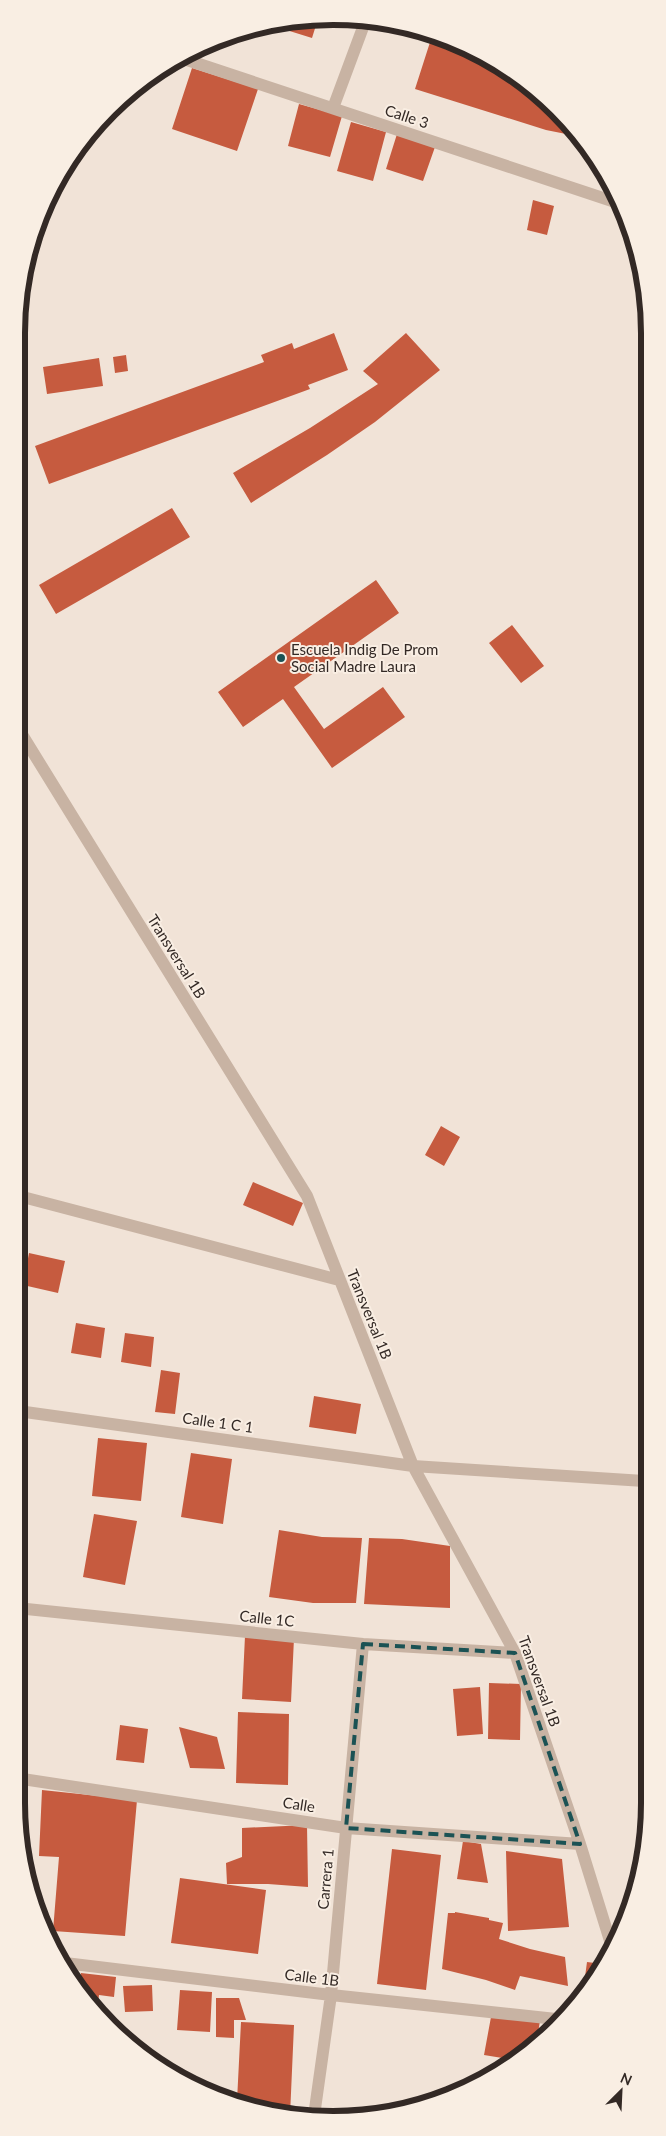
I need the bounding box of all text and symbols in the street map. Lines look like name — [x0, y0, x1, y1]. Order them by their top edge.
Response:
street label: Calle 3 — [383, 100, 431, 132]
place label: Escuela Indig De Prom Social Madre Laura — [291, 640, 438, 675]
marker: Escuela Indig De Prom Social Madre Laura — [275, 652, 287, 664]
street label: Transversal 1B — [144, 911, 210, 1001]
street label: Transversal 1B — [344, 1266, 396, 1362]
street label: Calle 1 C 1 — [181, 1408, 255, 1436]
street label: Calle 1C — [239, 1606, 295, 1630]
street label: Transversal 1B — [515, 1633, 565, 1729]
street label: Calle — [282, 1793, 317, 1815]
street label: Carrera 1 — [313, 1848, 337, 1910]
street label: Calle 1B — [284, 1965, 340, 1989]
north arrow — [596, 2066, 646, 2116]
text: N — [618, 2069, 635, 2089]

